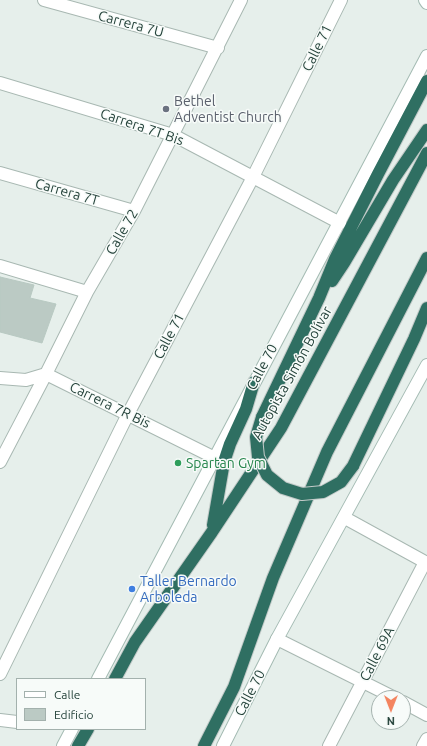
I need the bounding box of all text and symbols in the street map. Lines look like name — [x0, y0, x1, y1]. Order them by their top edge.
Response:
street label: Carrera 7U — [96, 7, 166, 41]
street label: Calle 71 — [299, 22, 335, 74]
place label: Bethel Adventist Church — [174, 93, 282, 126]
marker: Bethel Adventist Church — [161, 104, 171, 114]
street label: Carrera 7T Bis — [98, 105, 186, 149]
street label: Carrera 7T — [33, 175, 101, 209]
street label: Calle 72 — [102, 206, 142, 258]
street label: Autopista Simón Bolívar — [248, 303, 336, 443]
street label: Calle 71 — [150, 310, 188, 362]
street label: Calle 70 — [243, 341, 281, 393]
street label: Carrera 7R Bis — [67, 378, 153, 432]
place label: Spartan Gym — [186, 455, 266, 471]
marker: Spartan Gym — [173, 458, 183, 468]
place label: Taller Bernardo Arboleda — [140, 573, 237, 606]
marker: Taller Bernardo Arboleda — [127, 584, 137, 594]
street label: Calle 69A — [356, 624, 398, 684]
street label: Calle 70 — [231, 667, 269, 719]
legend — [16, 678, 146, 730]
text: Calle — [54, 688, 80, 701]
north arrow — [371, 690, 411, 730]
text: Edificio — [54, 708, 94, 721]
text: N — [387, 715, 395, 727]

